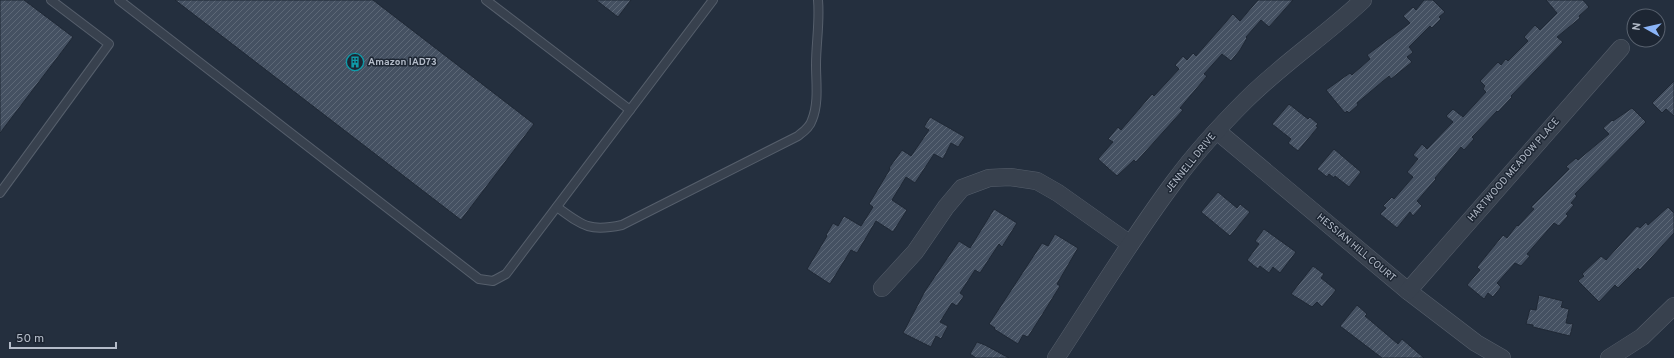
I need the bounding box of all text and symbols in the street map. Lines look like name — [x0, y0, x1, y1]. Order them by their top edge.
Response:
north arrow — [1626, 8, 1666, 48]
text: N — [1630, 22, 1645, 32]
building icon: Amazon IAD73 — [345, 52, 365, 72]
place label: Amazon IAD73 — [368, 56, 437, 69]
street label: HARTWOOD MEADOW PLACE — [1465, 115, 1563, 225]
street label: JENNELL DRIVE — [1163, 130, 1219, 196]
street label: HESSIAN HILL COURT — [1314, 211, 1398, 285]
scale bar — [10, 324, 116, 350]
text: 50 m — [16, 331, 44, 347]

